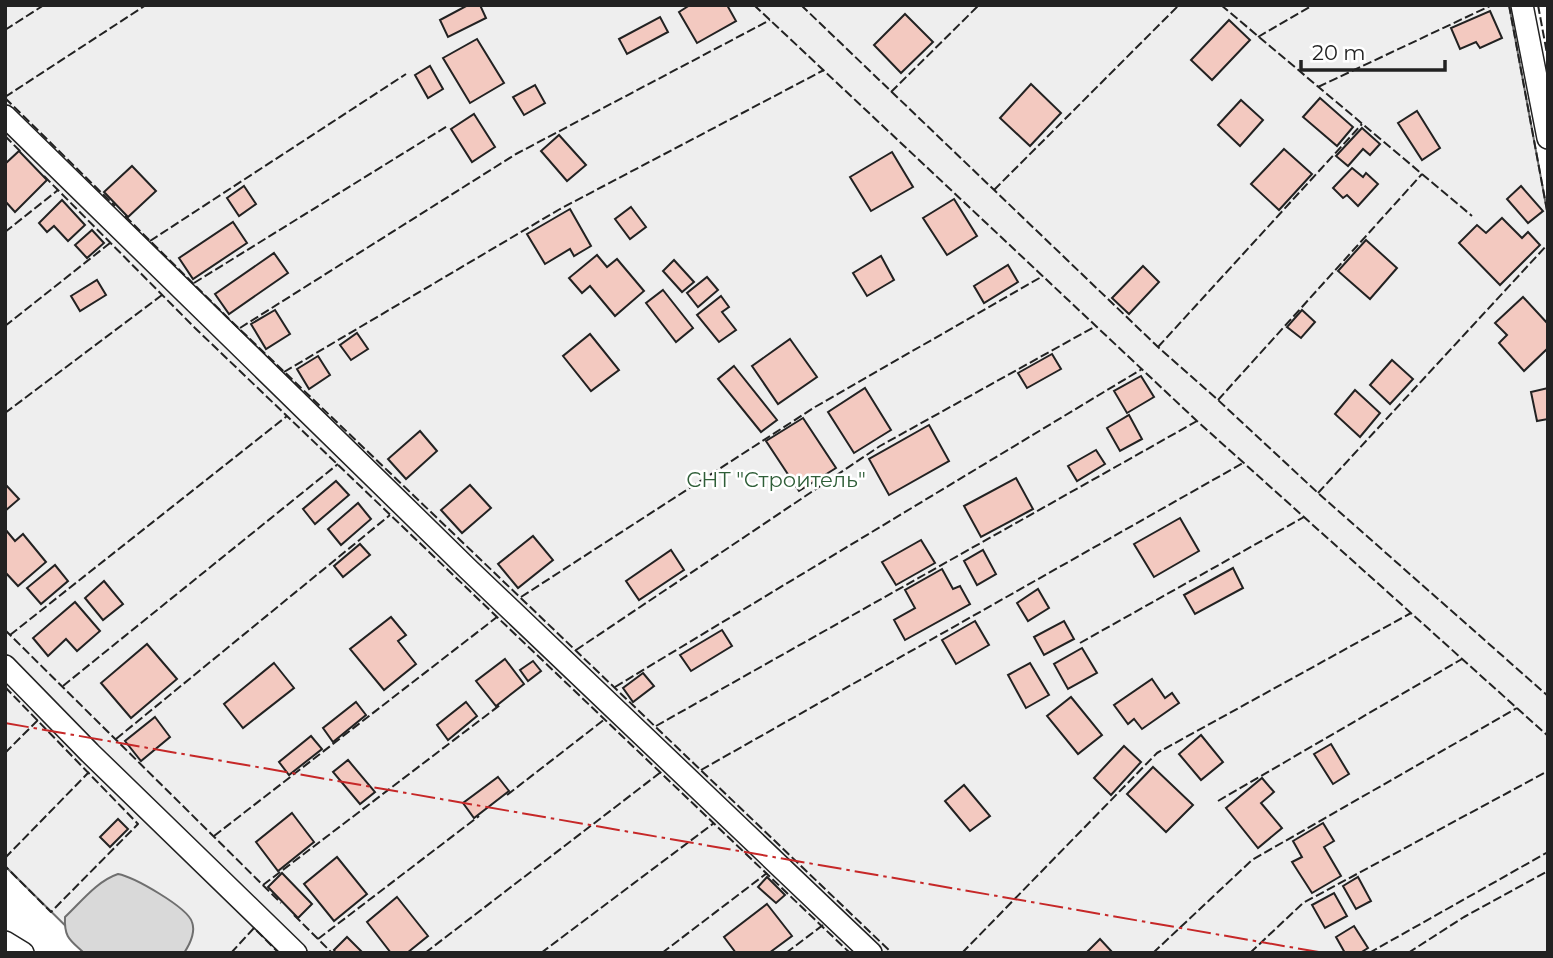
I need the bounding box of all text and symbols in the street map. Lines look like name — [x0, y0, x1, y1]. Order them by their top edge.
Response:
scale bar — [1301, 28, 1444, 72]
text: 20 m — [1312, 40, 1366, 65]
park label: СНТ "Строитель" — [686, 467, 866, 492]

